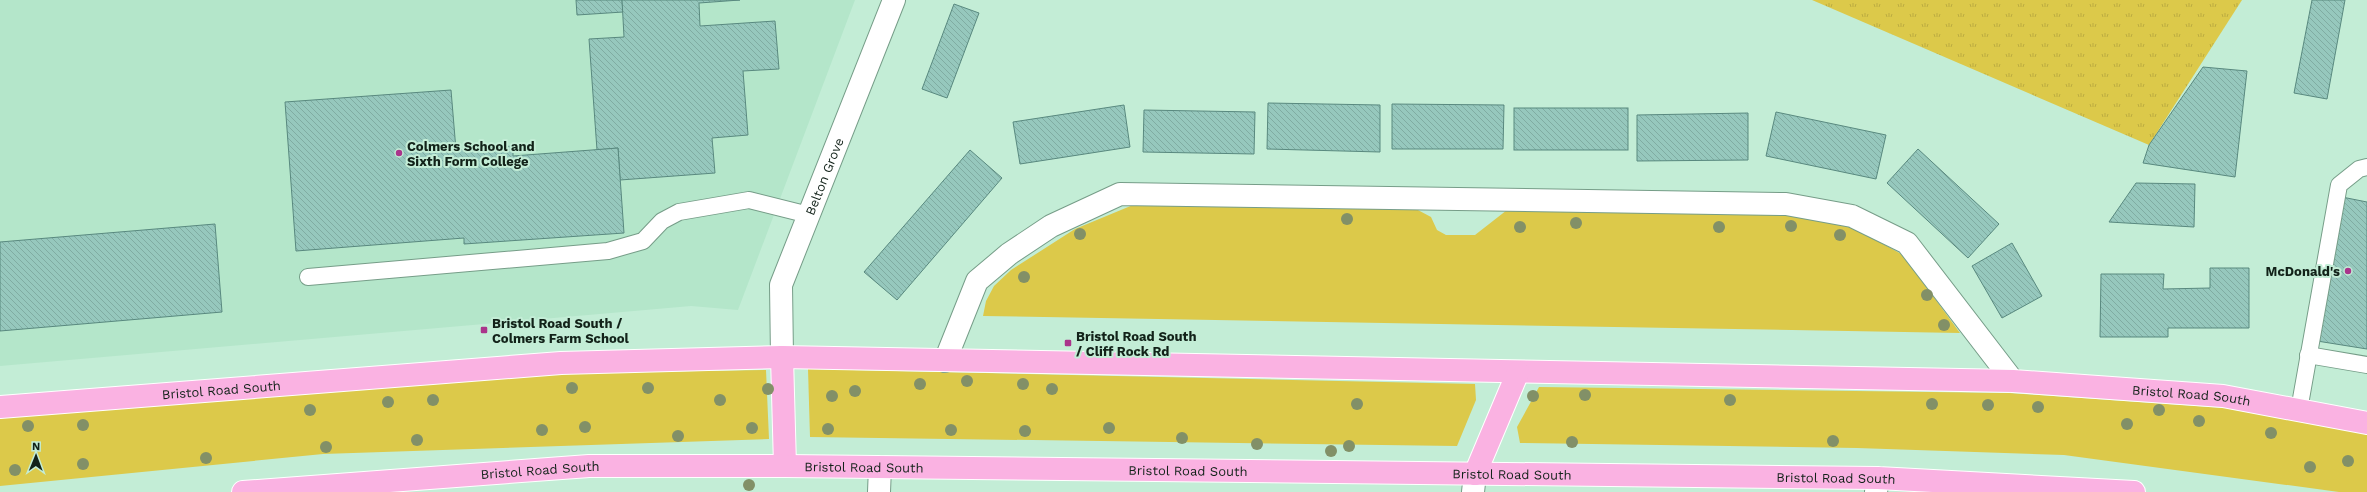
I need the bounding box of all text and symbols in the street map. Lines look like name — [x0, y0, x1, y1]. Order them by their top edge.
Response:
street label: Belton Grove — [802, 135, 847, 217]
place label: Colmers School and Sixth Form College — [407, 139, 535, 169]
marker: Colmers School and Sixth Form College — [394, 148, 404, 158]
place label: McDonald's — [2266, 264, 2340, 279]
marker: McDonald's — [2343, 266, 2353, 276]
place label: Bristol Road South / Colmers Farm School — [492, 316, 630, 346]
marker: Bristol Road South / Colmers Farm School — [479, 325, 489, 335]
place label: Bristol Road South / Cliff Rock Rd — [1076, 329, 1197, 359]
marker: Bristol Road South / Cliff Rock Rd — [1063, 338, 1073, 348]
street label: Bristol Road South — [161, 378, 281, 402]
street label: Bristol Road South — [2131, 383, 2252, 409]
north arrow — [16, 436, 56, 476]
text: N — [32, 440, 40, 453]
street label: Bristol Road South — [480, 459, 600, 482]
street label: Bristol Road South — [804, 459, 924, 476]
street label: Bristol Road South — [1128, 463, 1248, 479]
street label: Bristol Road South — [1452, 466, 1572, 483]
street label: Bristol Road South — [1776, 470, 1896, 487]

